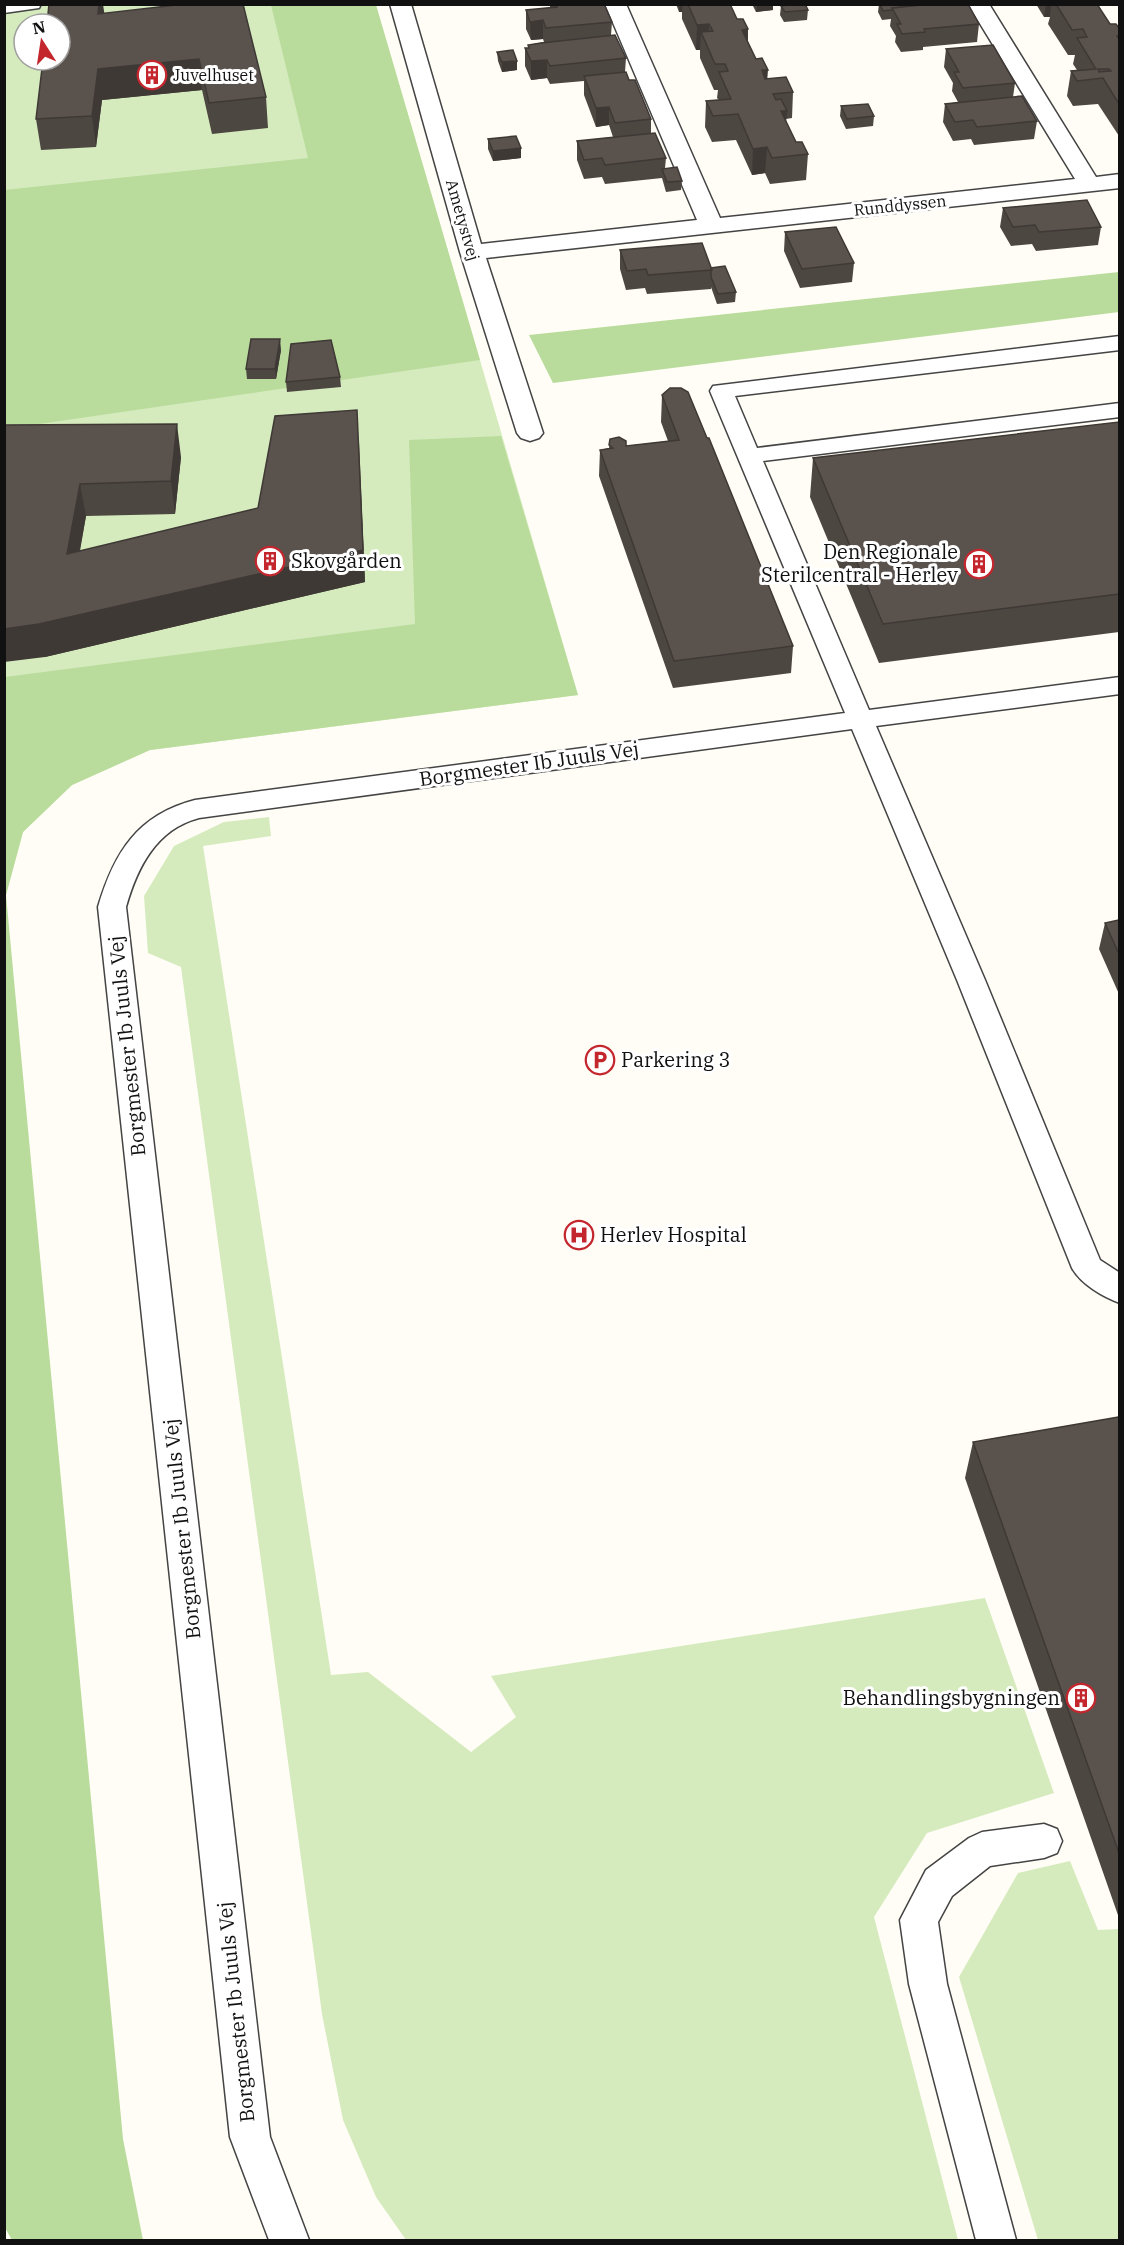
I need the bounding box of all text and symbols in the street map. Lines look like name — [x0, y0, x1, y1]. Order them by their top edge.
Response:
north arrow — [12, 12, 72, 72]
text: N — [31, 16, 47, 38]
building icon: Juvelhuset — [136, 59, 168, 91]
place label: Juvelhuset — [173, 65, 254, 85]
street label: Ametystvej — [442, 177, 484, 263]
street label: Runddyssen — [853, 190, 947, 220]
place label: Den Regionale Sterilcentral - Herlev — [761, 538, 958, 588]
building icon: Skovgården — [254, 545, 286, 577]
place label: Skovgården — [291, 547, 402, 574]
building icon: Den Regionale Sterilcentral - Herlev — [963, 548, 995, 580]
street label: Borgmester Ib Juuls Vej — [417, 735, 641, 792]
street label: Borgmester Ib Juuls Vej — [101, 934, 152, 1158]
parking icon: Parkering 3 — [584, 1044, 616, 1076]
place label: Parkering 3 — [621, 1046, 731, 1073]
hospital icon: Herlev Hospital — [563, 1219, 595, 1251]
place label: Herlev Hospital — [600, 1221, 747, 1248]
street label: Borgmester Ib Juuls Vej — [156, 1417, 207, 1641]
building icon: Behandlingsbygningen — [1065, 1682, 1097, 1714]
place label: Behandlingsbygningen — [843, 1684, 1060, 1711]
street label: Borgmester Ib Juuls Vej — [210, 1900, 261, 2124]

